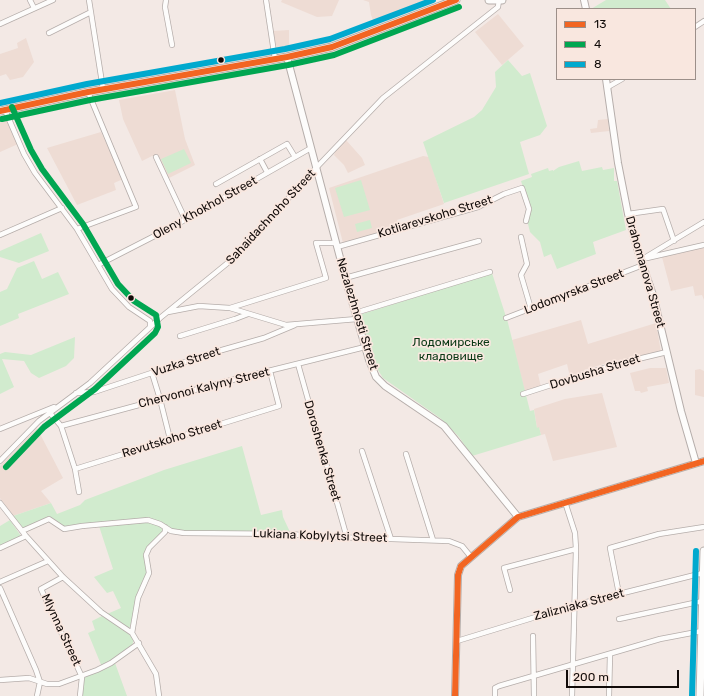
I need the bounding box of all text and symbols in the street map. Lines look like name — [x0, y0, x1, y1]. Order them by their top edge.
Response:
legend — [556, 8, 696, 80]
text: 13 — [594, 17, 606, 31]
text: 4 — [594, 37, 601, 51]
unlabelled marker — [216, 55, 226, 65]
text: 8 — [594, 57, 602, 71]
street label: Sahaidachnoho Street — [223, 167, 319, 267]
street label: Oleny Khokhol Street — [150, 173, 260, 243]
street label: Kotliarevskoho Street — [376, 193, 494, 241]
street label: Drahomanova Street — [622, 215, 668, 329]
street label: Nezalezhnosti Street — [333, 256, 381, 372]
street label: Lodomyrska Street — [522, 266, 626, 318]
unlabelled marker — [126, 293, 136, 303]
park label: Лодомирське кладовище — [412, 336, 490, 364]
street label: Vuzka Street — [150, 344, 222, 380]
street label: Dovbusha Street — [548, 351, 642, 393]
street label: Chervonoi Kalyny Street — [137, 365, 271, 411]
street label: Doroshenka Street — [301, 399, 343, 503]
street label: Revutskoho Street — [120, 417, 224, 461]
street label: Lukiana Kobylytsi Street — [253, 526, 387, 546]
street label: Zalizniaka Street — [532, 586, 626, 624]
street label: Mlynna Street — [38, 592, 84, 668]
scale bar — [568, 662, 681, 688]
text: 200 m — [573, 670, 609, 684]

